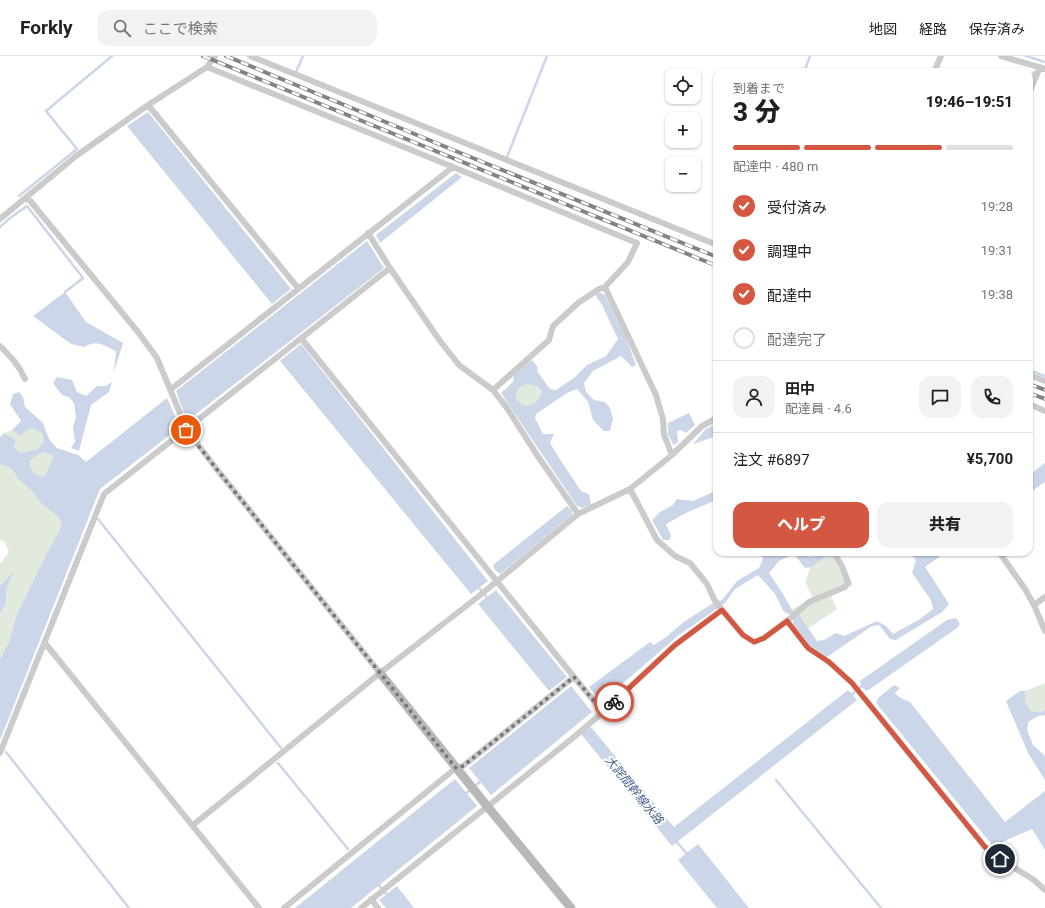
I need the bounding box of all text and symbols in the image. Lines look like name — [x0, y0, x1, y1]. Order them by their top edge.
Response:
search box — [97, 10, 377, 46]
text: Forkly — [20, 16, 73, 39]
icon: search — [111, 17, 133, 39]
text: ここで検索 — [143, 20, 218, 38]
text: 地図 — [869, 21, 897, 37]
text: 経路 — [919, 21, 947, 37]
text: 保存済み — [969, 21, 1025, 37]
map controls — [665, 68, 701, 192]
button: locate — [665, 68, 701, 104]
text: 到着まで — [733, 81, 785, 96]
text: 19:46–19:51 — [926, 93, 1013, 111]
text: 3 分 — [733, 97, 780, 127]
button: + — [665, 112, 701, 148]
button: − — [665, 156, 701, 192]
text: 配達中 · 480 m — [733, 159, 818, 174]
icon: check — [733, 195, 755, 217]
text: 受付済み — [767, 199, 827, 217]
text: 19:28 — [981, 199, 1013, 214]
icon: check — [733, 239, 755, 261]
text: 調理中 — [767, 243, 812, 261]
text: 19:31 — [981, 243, 1013, 258]
icon: check — [733, 283, 755, 305]
text: 配達中 — [767, 287, 812, 305]
text: 19:38 — [981, 287, 1013, 302]
text: 配達完了 — [767, 331, 827, 349]
button: person — [733, 376, 775, 418]
button: chat — [919, 376, 961, 418]
button: phone — [971, 376, 1013, 418]
text: 田中 — [785, 380, 815, 398]
text: 配達員 · 4.6 — [785, 401, 852, 416]
pin — [169, 413, 203, 447]
icon: bag — [175, 419, 197, 441]
text: ¥5,700 — [967, 450, 1013, 468]
text: 注文 #6897 — [733, 451, 810, 469]
button: ヘルプ — [733, 502, 869, 548]
button: 共有 — [877, 502, 1013, 548]
courier — [594, 682, 634, 722]
icon: bike — [603, 691, 625, 713]
water label: 大詫間幹線水路 — [602, 753, 666, 828]
pin — [983, 842, 1017, 876]
icon: home — [989, 848, 1011, 870]

